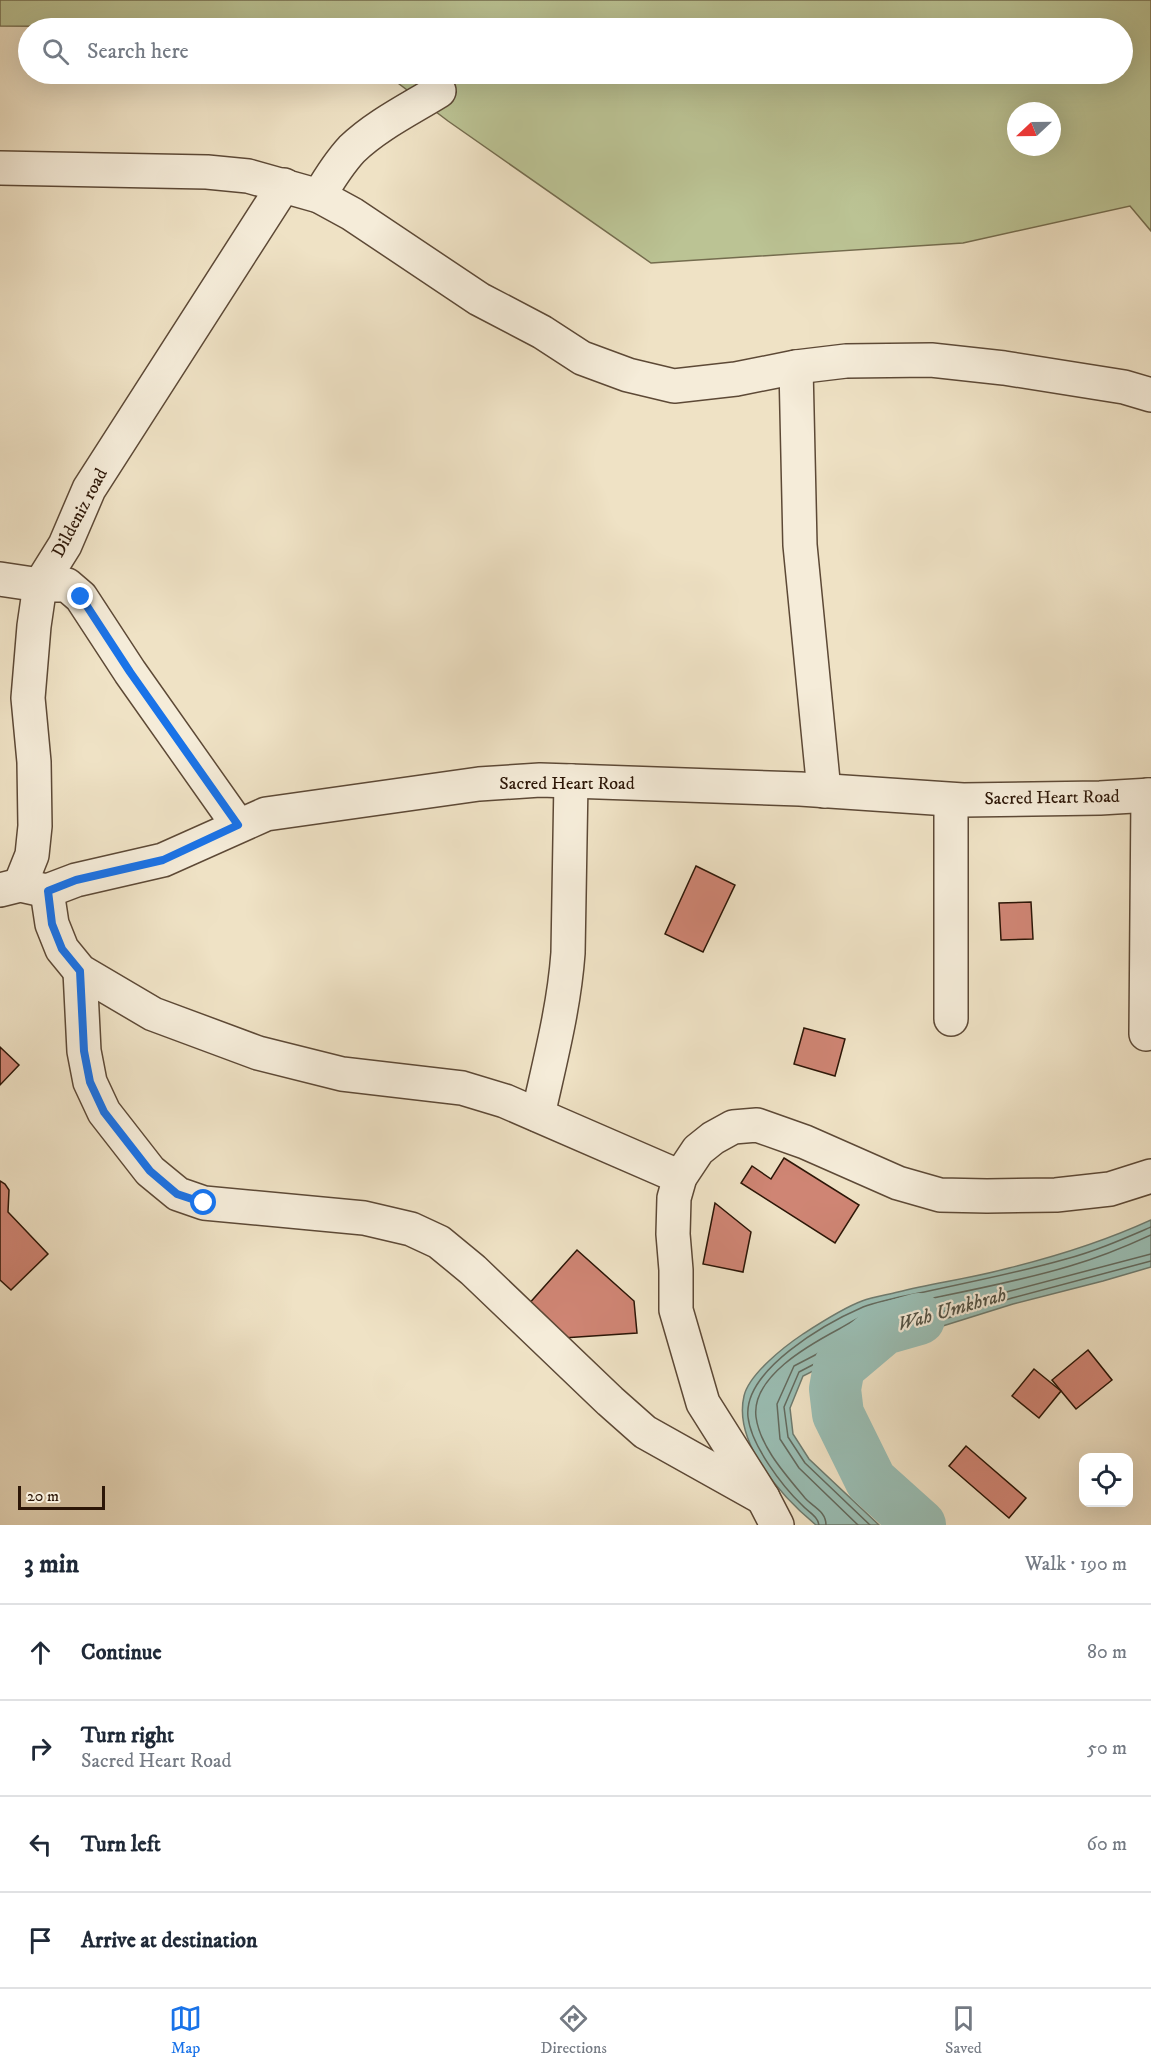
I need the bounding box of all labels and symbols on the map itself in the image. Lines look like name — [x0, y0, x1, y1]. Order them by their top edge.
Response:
north arrow — [1007, 102, 1061, 156]
street label: Dildeniz road — [47, 465, 113, 561]
route end — [67, 583, 93, 609]
street label: Sacred Heart Road — [499, 773, 635, 795]
street label: Sacred Heart Road — [984, 786, 1120, 810]
route start — [190, 1189, 216, 1215]
water label: Wah Umkhrah — [895, 1282, 1009, 1338]
scale bar — [18, 1483, 105, 1510]

